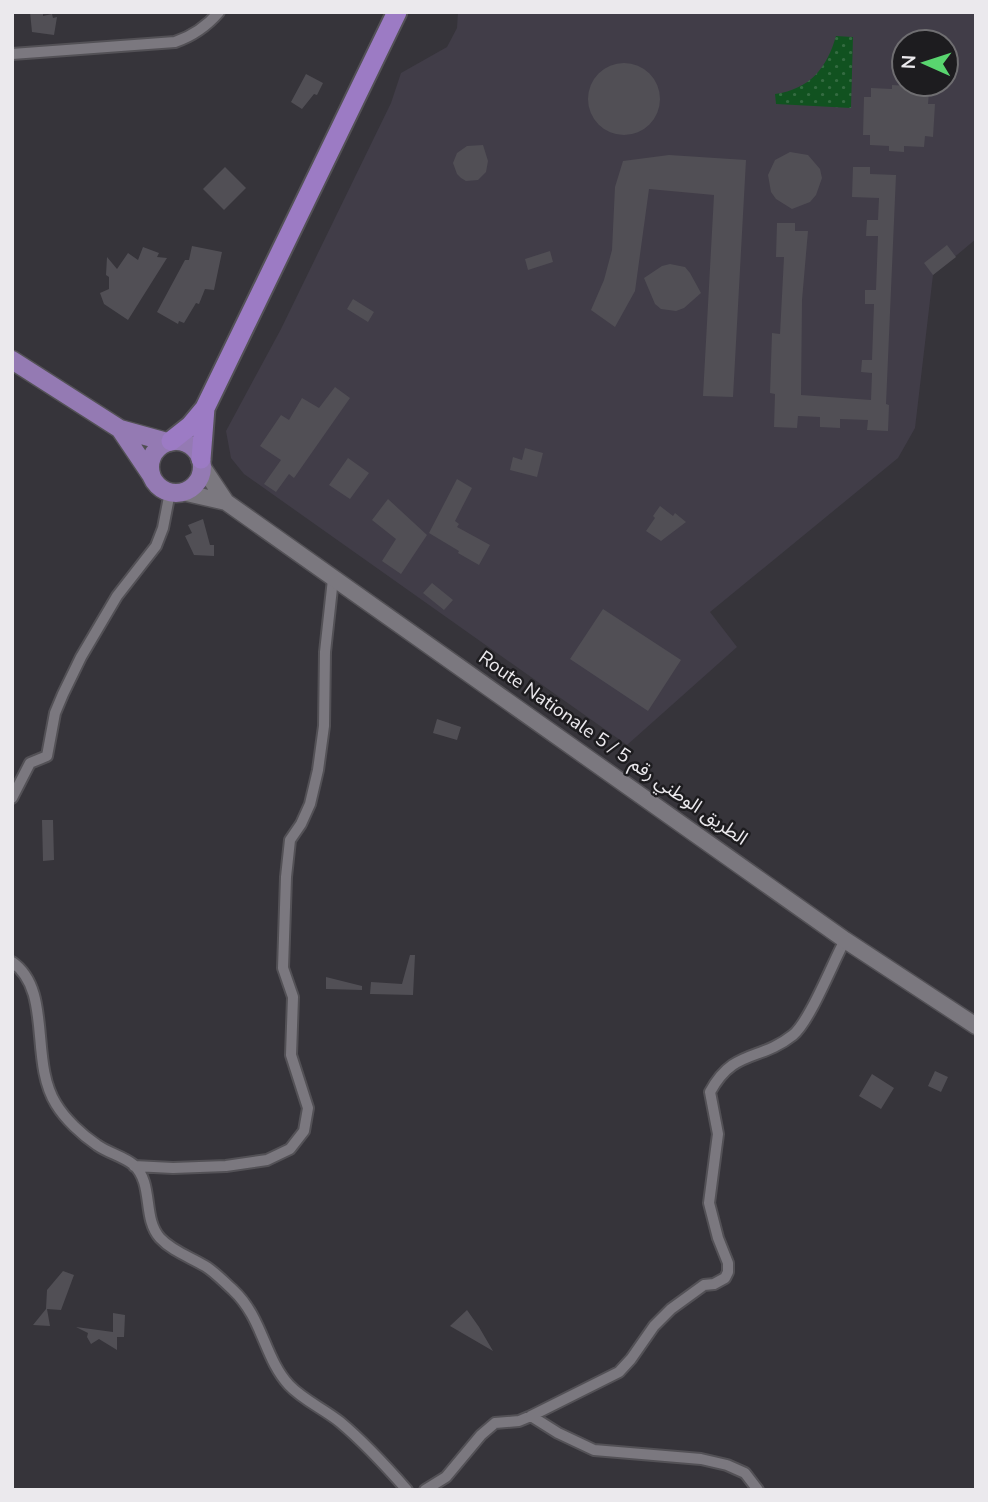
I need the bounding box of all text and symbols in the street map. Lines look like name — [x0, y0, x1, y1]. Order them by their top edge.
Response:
north arrow — [890, 28, 960, 98]
text: N — [896, 54, 922, 70]
street label: Route Nationale 5 / الطريق الوطني رقم 5 — [472, 645, 753, 853]

